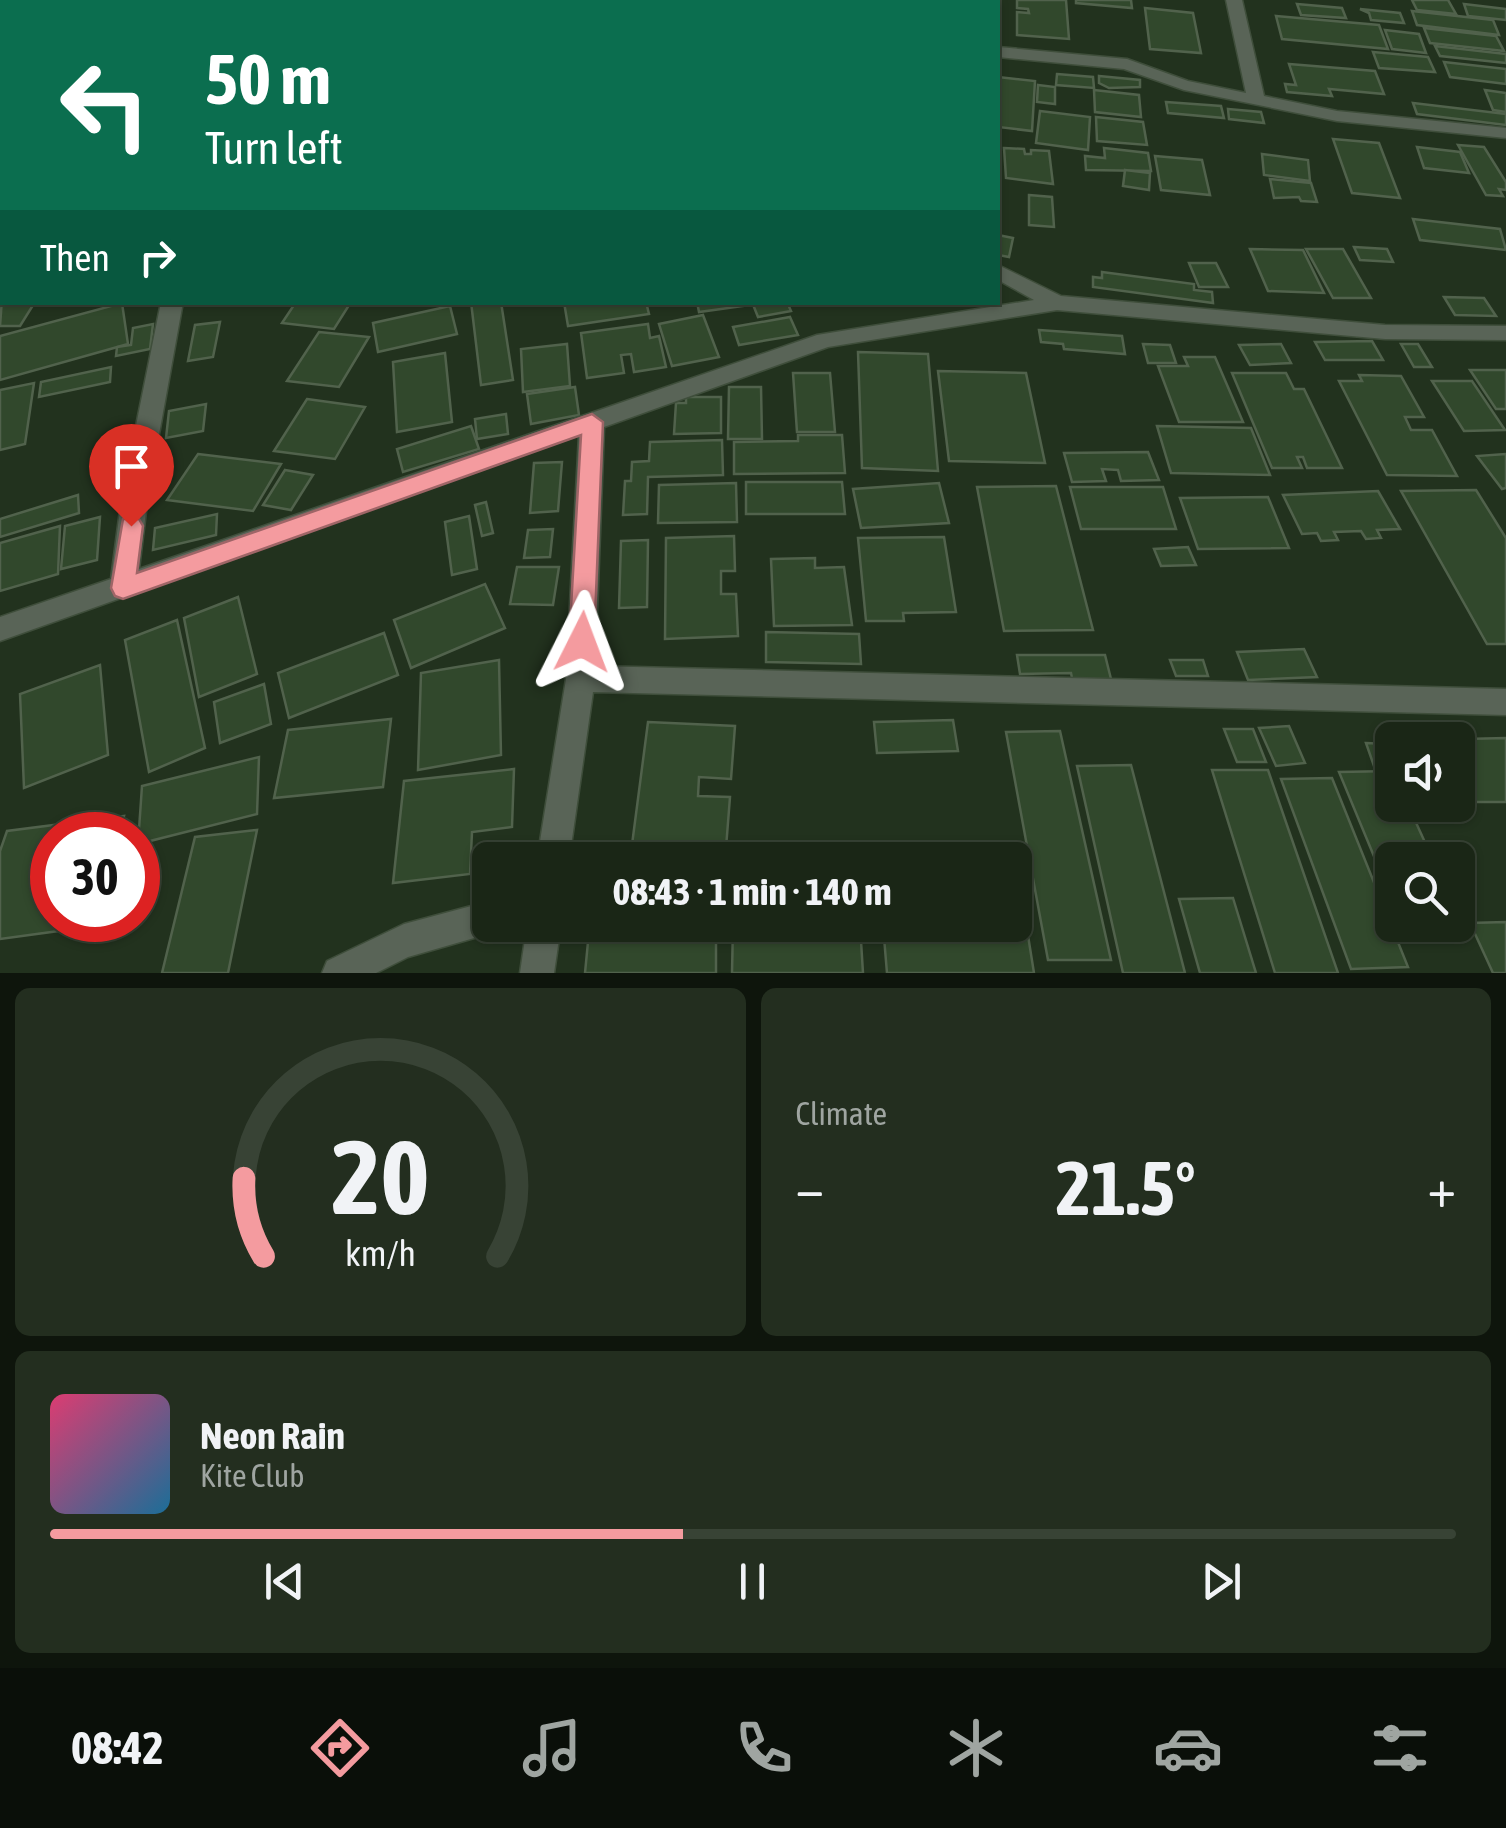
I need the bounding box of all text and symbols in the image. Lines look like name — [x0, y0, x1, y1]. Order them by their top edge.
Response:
text: 50 m — [205, 39, 331, 119]
icon: left — [40, 40, 170, 170]
text: Turn left — [205, 122, 343, 174]
icon: right — [130, 230, 185, 285]
text: Then — [40, 236, 110, 279]
pin — [89, 424, 174, 527]
icon: arrive — [104, 439, 159, 494]
position arrow — [530, 590, 634, 694]
map controls — [1375, 722, 1475, 942]
button: sound — [1375, 722, 1475, 822]
speed limit sign: 30 — [30, 812, 160, 942]
button: search — [1375, 842, 1475, 942]
text: 08:43 · 1 min · 140 m — [612, 870, 892, 913]
text: Climate — [796, 1095, 887, 1132]
text: 20 — [331, 1117, 429, 1236]
text: 21.5° — [1056, 1145, 1196, 1231]
text: − — [796, 1156, 824, 1219]
text: + — [1427, 1156, 1456, 1219]
text: km/h — [345, 1233, 416, 1274]
text: Neon Rain — [200, 1414, 345, 1457]
text: Kite Club — [200, 1457, 304, 1494]
icon: previous — [257, 1554, 312, 1609]
icon: pause — [725, 1554, 780, 1609]
icon: next — [1194, 1554, 1249, 1609]
icon: directions — [305, 1713, 375, 1783]
icon: music — [517, 1713, 587, 1783]
icon: phone — [729, 1713, 799, 1783]
icon: climate — [941, 1713, 1011, 1783]
icon: car — [1153, 1713, 1223, 1783]
icon: filters — [1365, 1713, 1435, 1783]
text: 08:42 — [71, 1722, 164, 1774]

